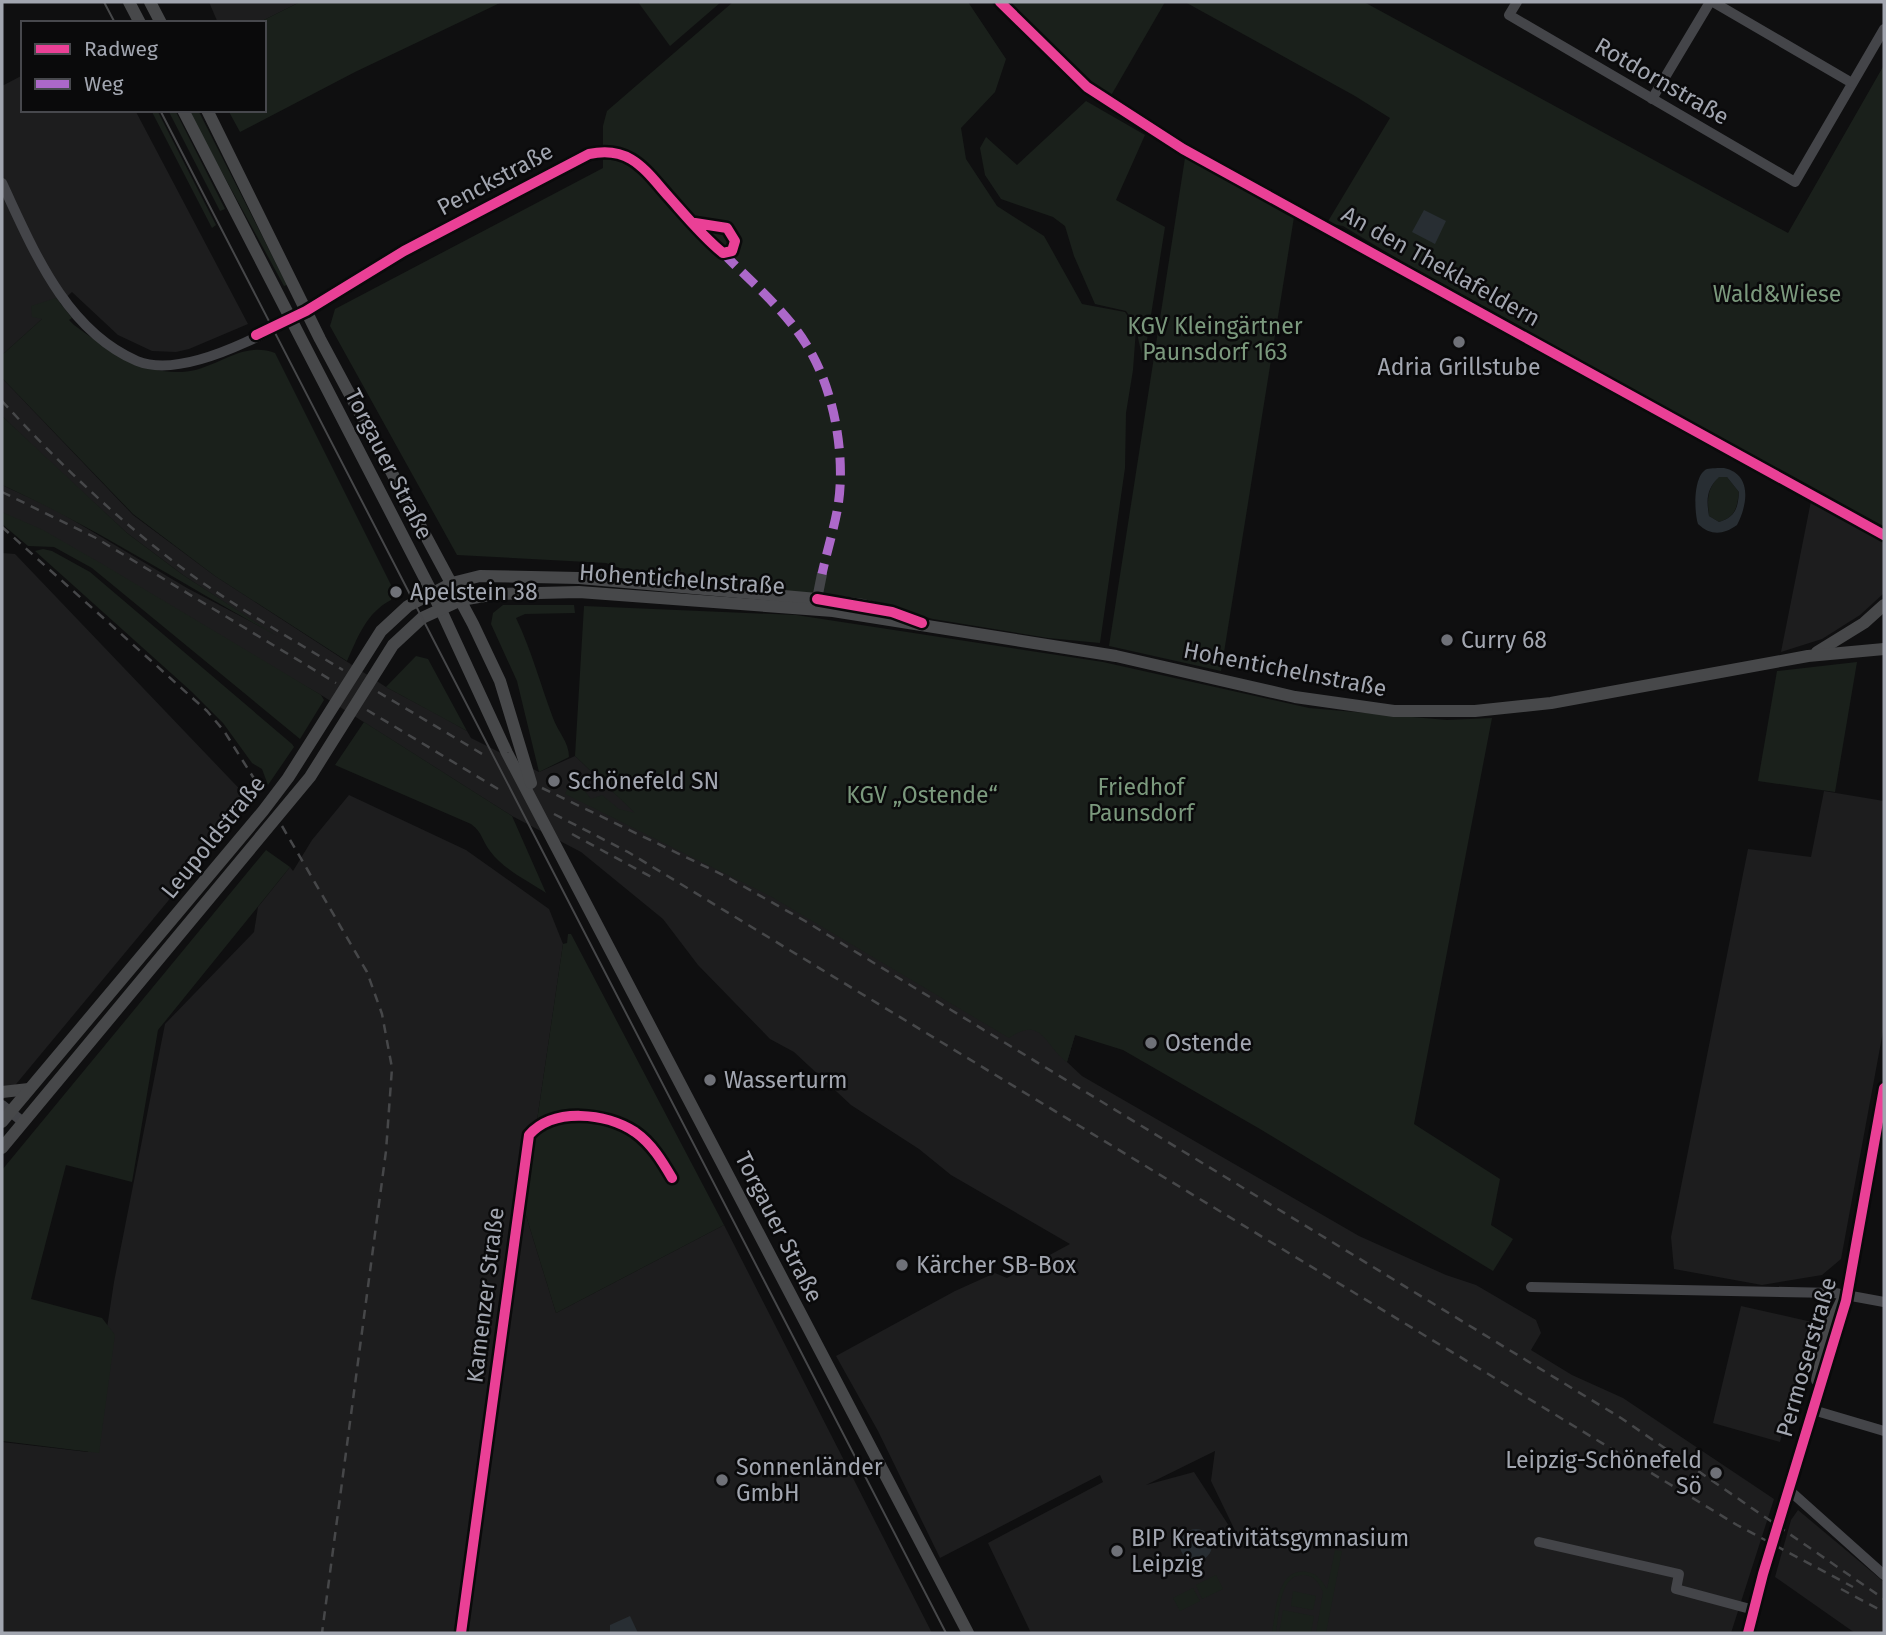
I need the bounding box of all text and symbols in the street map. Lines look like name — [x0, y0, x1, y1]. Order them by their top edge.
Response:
legend — [21, 21, 266, 112]
street label: Rotdornstraße — [1590, 31, 1734, 131]
text: Radweg — [84, 36, 158, 62]
text: Weg — [84, 71, 124, 97]
street label: Penckstraße — [432, 137, 558, 221]
street label: An den Theklafeldern — [1337, 200, 1545, 332]
park label: Wald&Wiese — [1713, 280, 1841, 308]
park label: KGV Kleingärtner Paunsdorf 163 — [1127, 312, 1303, 366]
marker: Adria Grillstube — [1451, 334, 1467, 350]
place label: Adria Grillstube — [1378, 353, 1540, 381]
street label: Torgauer Straße — [339, 384, 439, 544]
street label: Hohentichelnstraße — [578, 558, 786, 600]
place label: Apelstein 38 — [410, 578, 538, 606]
marker: Apelstein 38 — [388, 584, 404, 600]
place label: Curry 68 — [1461, 626, 1547, 654]
marker: Curry 68 — [1439, 632, 1455, 648]
street label: Hohentichelnstraße — [1181, 636, 1389, 702]
place label: Schönefeld SN — [568, 767, 719, 795]
street label: Leupoldstraße — [155, 770, 271, 904]
marker: Schönefeld SN — [546, 773, 562, 789]
park label: Friedhof Paunsdorf — [1088, 773, 1196, 827]
park label: KGV „Ostende“ — [846, 781, 998, 809]
place label: Ostende — [1165, 1029, 1252, 1057]
marker: Ostende — [1143, 1035, 1159, 1051]
place label: Wasserturm — [724, 1066, 848, 1094]
marker: Wasserturm — [702, 1072, 718, 1088]
street label: Torgauer Straße — [729, 1147, 829, 1307]
street label: Kamenzer Straße — [460, 1206, 510, 1384]
place label: Kärcher SB-Box — [916, 1251, 1077, 1279]
marker: Kärcher SB-Box — [894, 1257, 910, 1273]
street label: Permoserstraße — [1770, 1274, 1842, 1440]
place label: Leipzig-Schönefeld Sö — [1505, 1446, 1702, 1500]
place label: Sonnenländer GmbH — [736, 1453, 883, 1507]
marker: Leipzig-Schönefeld Sö — [1708, 1465, 1724, 1481]
marker: Sonnenländer GmbH — [714, 1472, 730, 1488]
place label: BIP Kreativitätsgymnasium Leipzig — [1131, 1524, 1409, 1578]
marker: BIP Kreativitätsgymnasium Leipzig — [1109, 1543, 1125, 1559]

